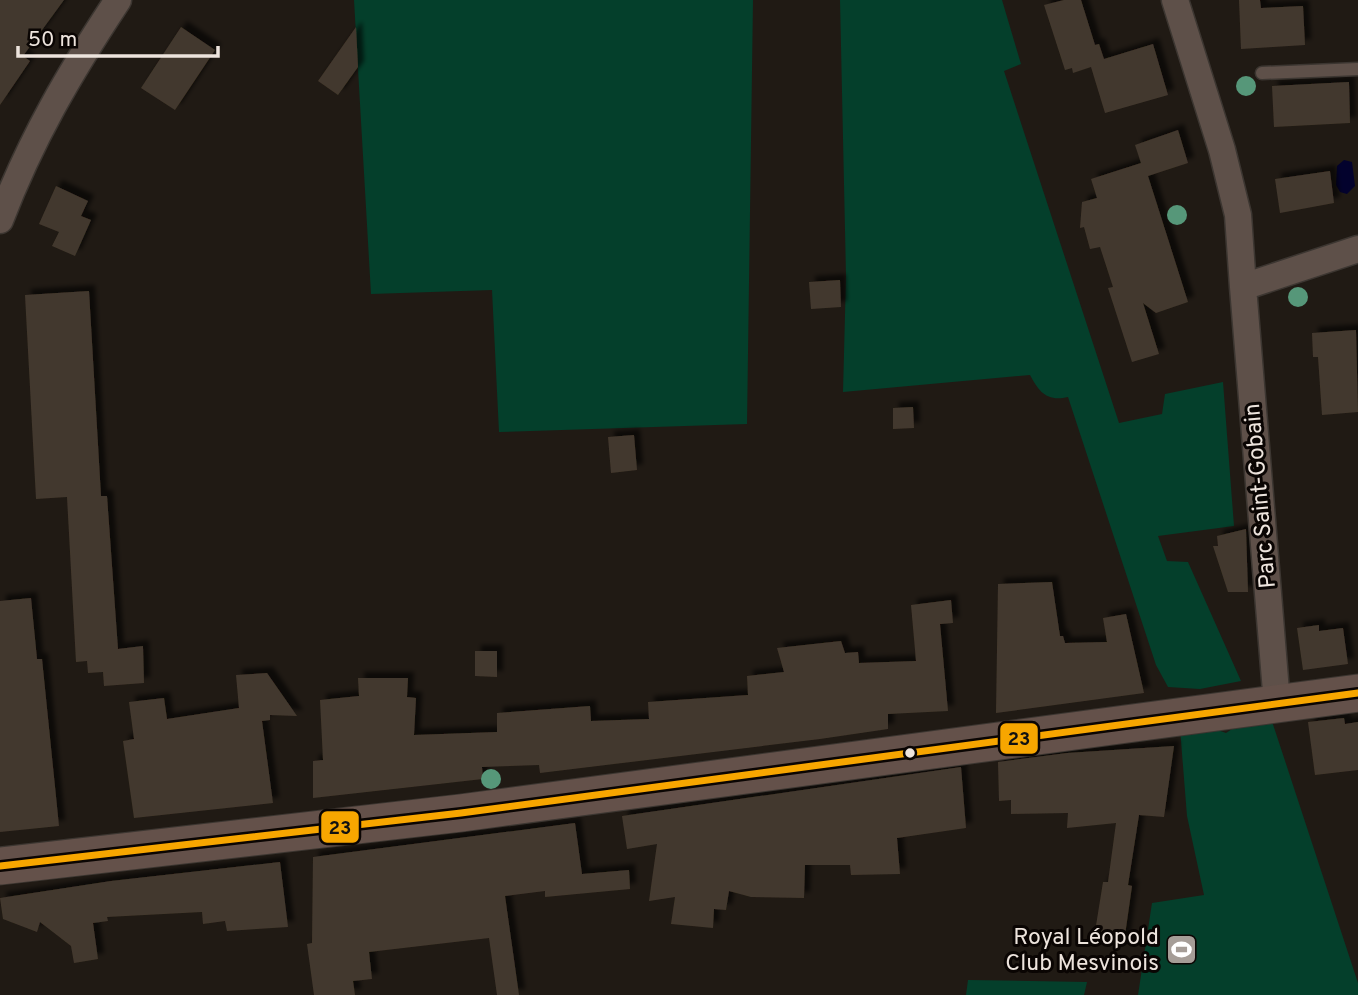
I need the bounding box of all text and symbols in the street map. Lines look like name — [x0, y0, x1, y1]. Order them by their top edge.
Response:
scale bar — [18, 14, 217, 58]
text: 50 m — [28, 27, 77, 54]
street label: Parc Saint-Gobain — [1239, 402, 1284, 590]
line badge: 23 — [999, 722, 1039, 755]
text: 23 — [1007, 728, 1031, 752]
unlabelled marker — [903, 746, 917, 760]
line badge: 23 — [320, 810, 360, 844]
text: 23 — [328, 817, 352, 841]
place label: Royal Léopold Club Mesvinois — [1005, 924, 1159, 979]
sports icon: Royal Léopold Club Mesvinois — [1165, 932, 1199, 966]

